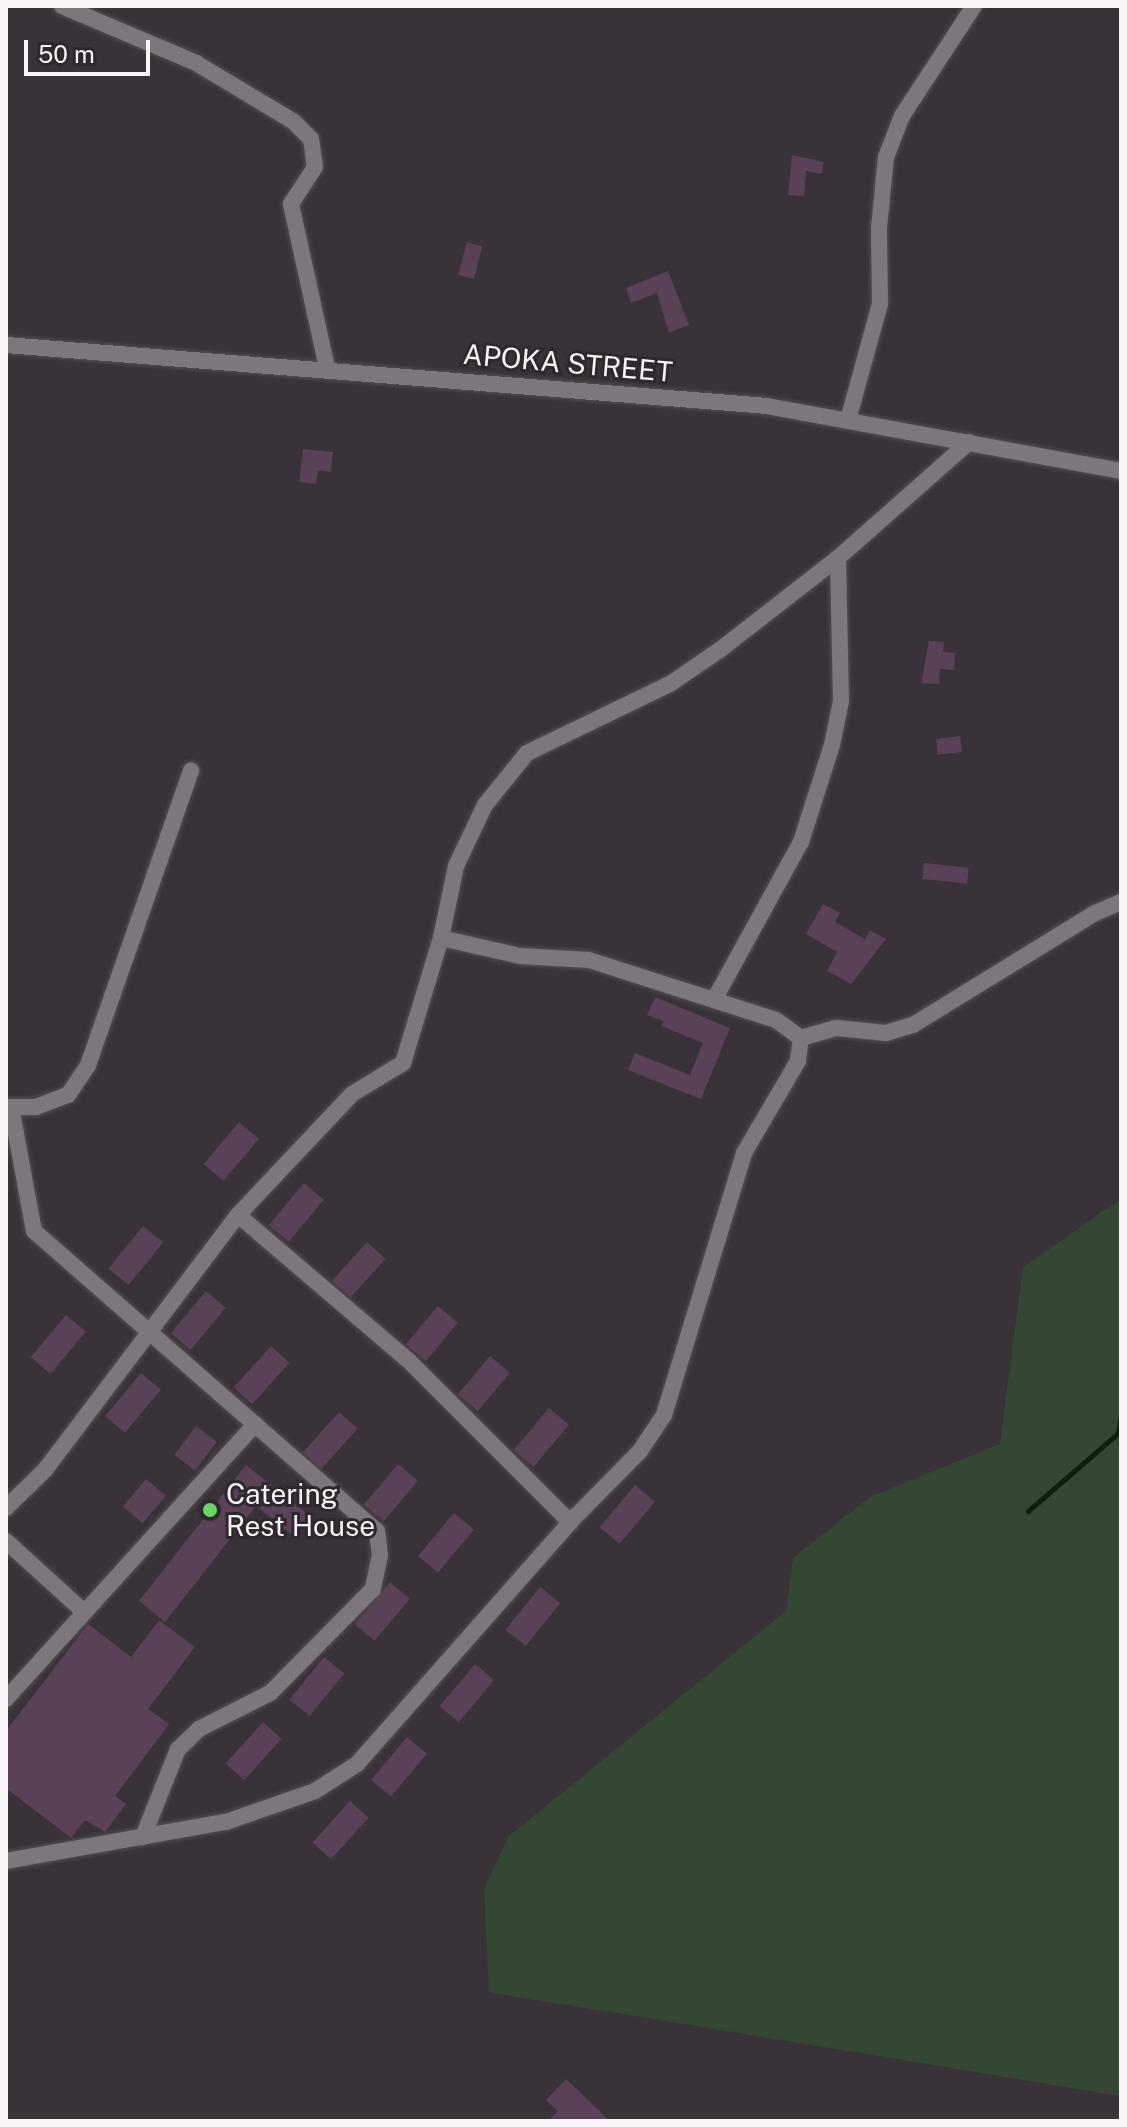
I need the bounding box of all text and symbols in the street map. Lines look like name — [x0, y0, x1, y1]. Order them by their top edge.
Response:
scale bar — [28, 24, 154, 74]
text: 50 m — [38, 40, 95, 68]
street label: APOKA STREET — [462, 337, 674, 389]
place label: Catering Rest House — [226, 1477, 375, 1543]
marker: Catering Rest House — [201, 1501, 219, 1519]

